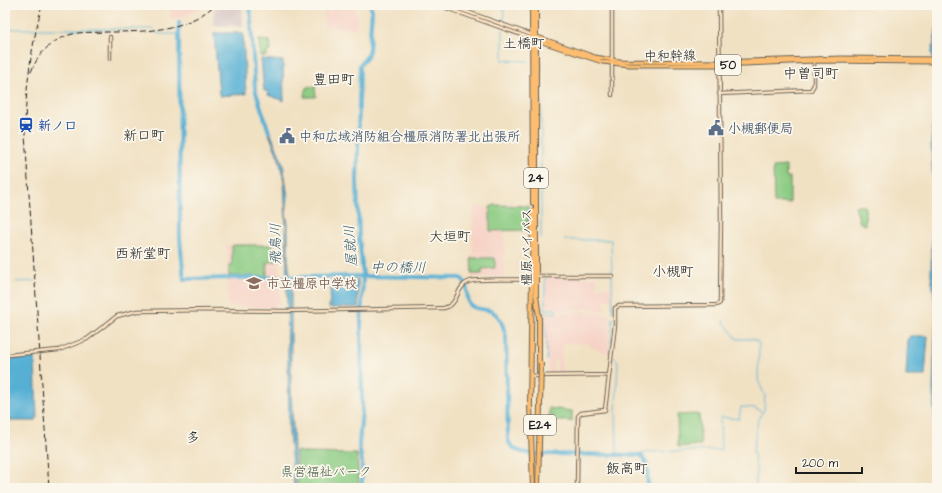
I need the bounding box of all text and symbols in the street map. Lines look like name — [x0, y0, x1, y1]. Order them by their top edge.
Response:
district label: 土橋町 — [503, 34, 545, 54]
street label: 中和幹線 — [644, 47, 697, 65]
road number: 50 — [715, 55, 741, 75]
district label: 中曽司町 — [783, 64, 839, 84]
district label: 豊田町 — [313, 70, 355, 90]
station icon: 新ノ口 — [17, 116, 35, 134]
place label: 新ノ口 — [38, 117, 77, 135]
public building icon: 小槻郵便局 — [707, 119, 725, 137]
place label: 小槻郵便局 — [728, 120, 793, 138]
district label: 新口町 — [123, 126, 165, 146]
public building icon: 中和広域消防組合橿原消防署北出張所 — [278, 127, 296, 145]
place label: 中和広域消防組合橿原消防署北出張所 — [299, 128, 520, 146]
road number: 24 — [524, 168, 548, 188]
street label: 橿原バイパス — [518, 208, 536, 286]
water label: 飛鳥川 — [266, 223, 286, 265]
water label: 屋就川 — [340, 224, 362, 268]
district label: 大垣町 — [429, 227, 471, 247]
district label: 西新堂町 — [115, 244, 171, 264]
water label: 中の橋川 — [370, 258, 426, 278]
district label: 小槻町 — [652, 262, 694, 282]
school or university icon: 市立橿原中学校 — [245, 274, 263, 292]
place label: 市立橿原中学校 — [266, 275, 357, 293]
road number: E24 — [524, 415, 556, 435]
district label: 多 — [186, 428, 200, 448]
scale bar — [796, 449, 862, 475]
text: 200 m — [802, 455, 839, 472]
district label: 飯高町 — [606, 459, 648, 479]
park label: 県営福祉パーク — [280, 463, 372, 481]

